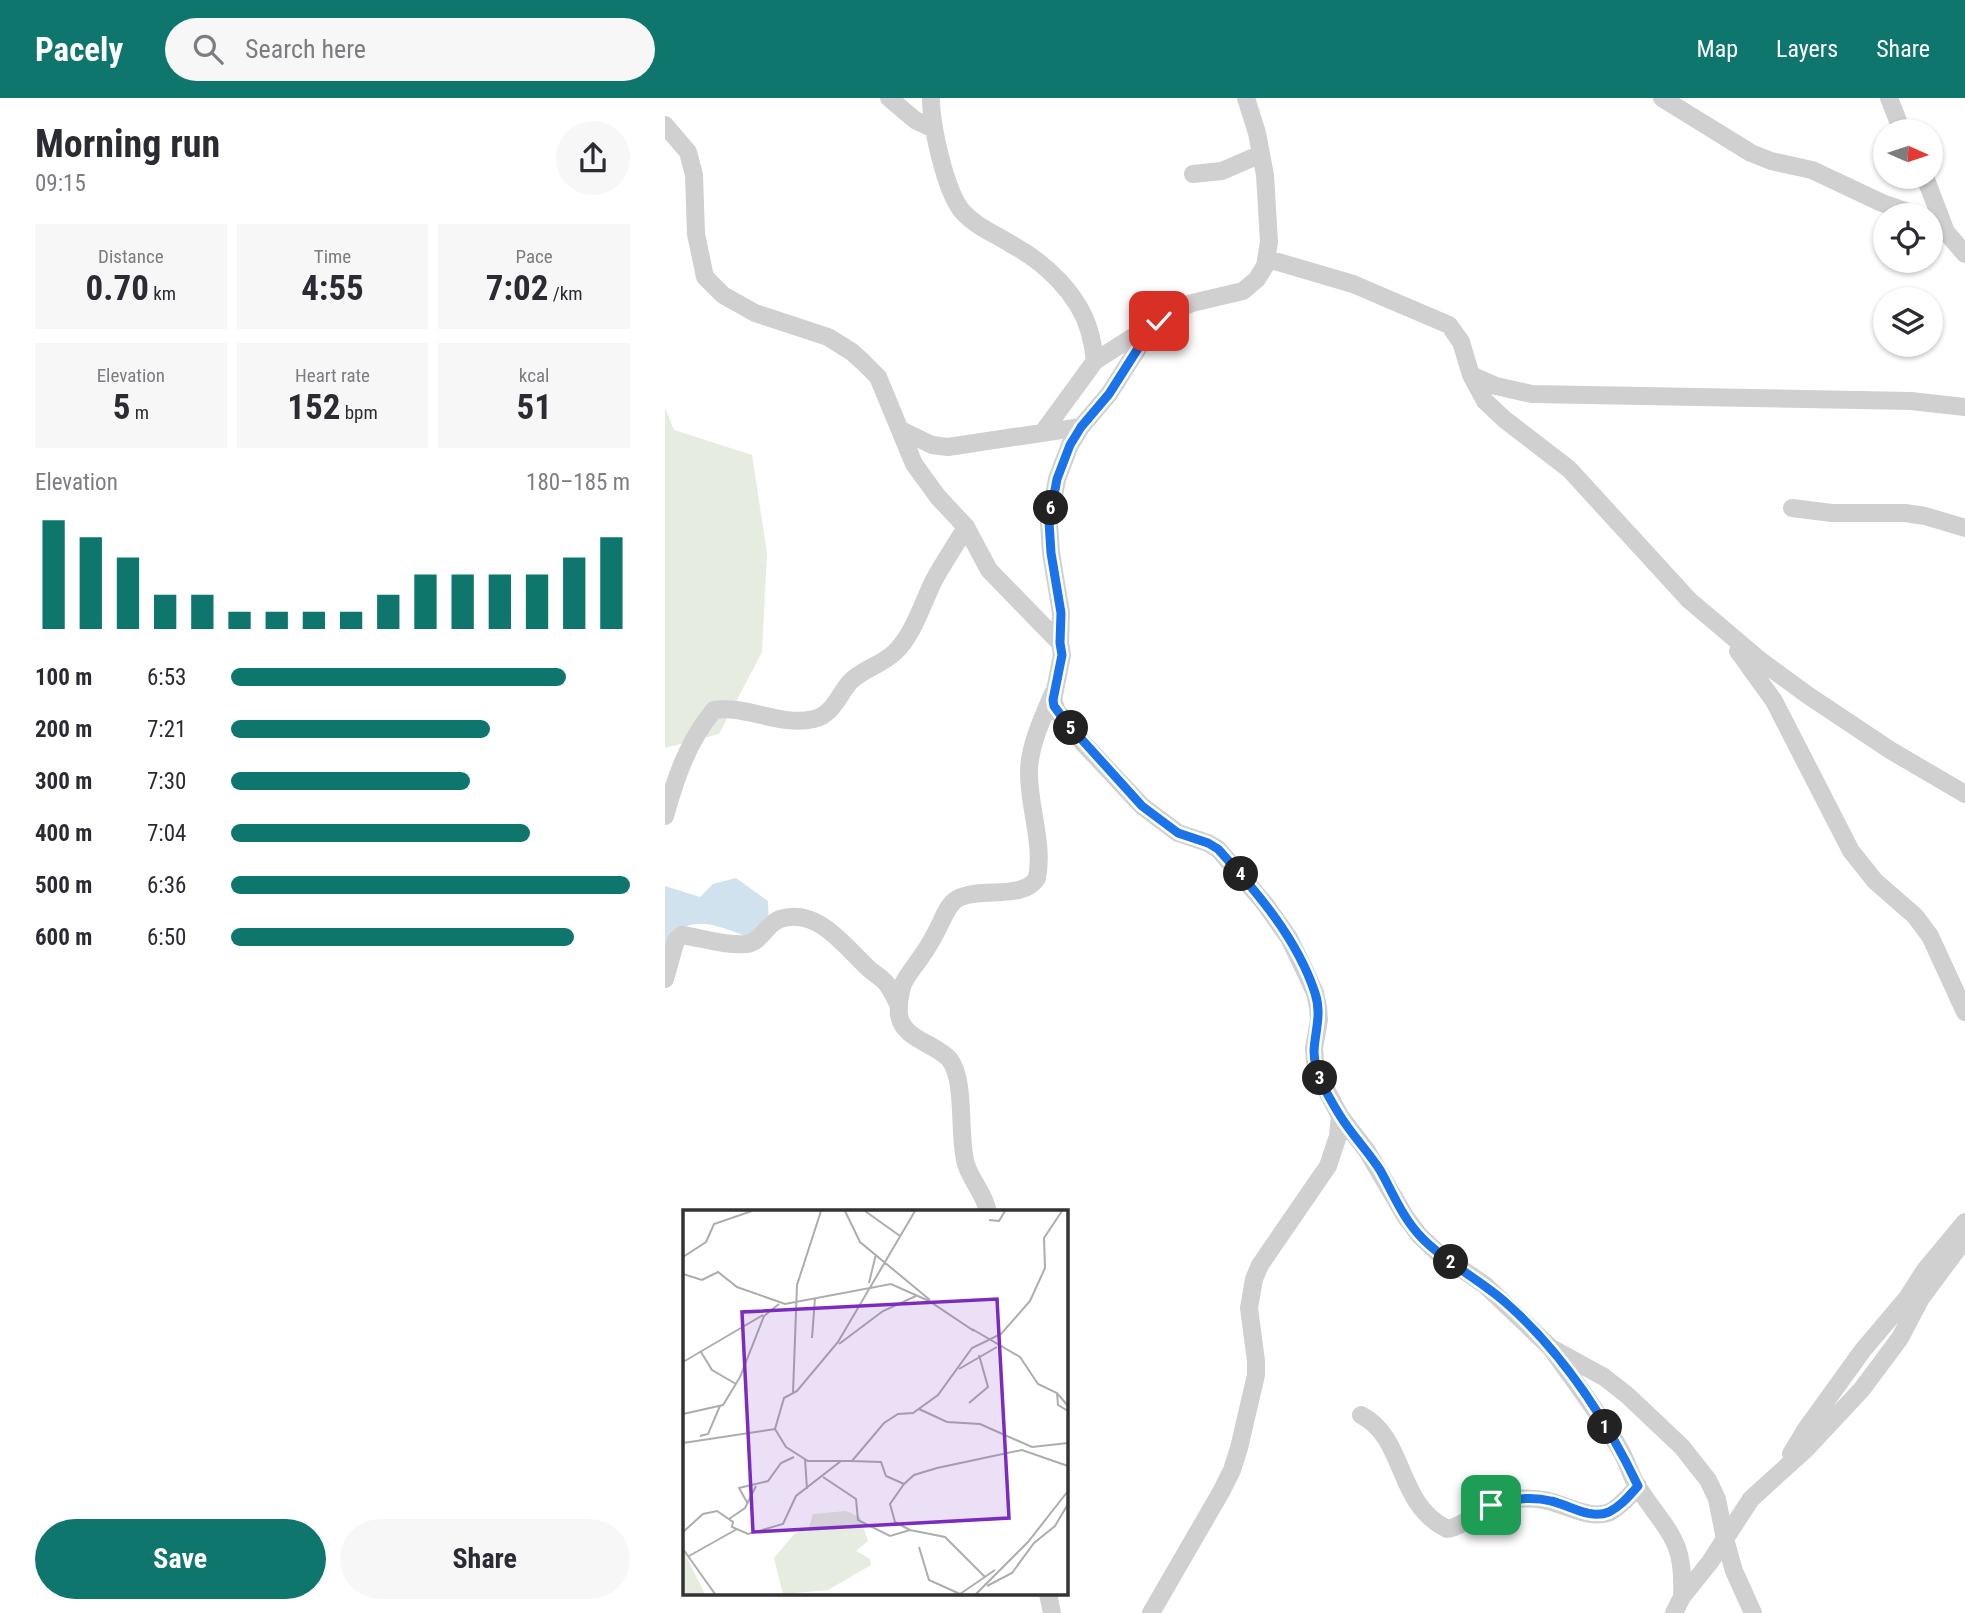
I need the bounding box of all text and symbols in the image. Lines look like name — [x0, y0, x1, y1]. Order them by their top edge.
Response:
search box — [165, 18, 655, 81]
text: Pacely — [35, 30, 123, 69]
icon: search — [189, 30, 227, 68]
text: Search here — [245, 34, 366, 64]
text: Map — [1697, 35, 1738, 63]
text: Layers — [1776, 35, 1838, 63]
text: Share — [1876, 35, 1930, 63]
north arrow — [1873, 119, 1943, 189]
map controls — [1873, 119, 1943, 357]
button: share — [556, 121, 630, 195]
text: Morning run — [35, 122, 220, 166]
text: 09:15 — [35, 170, 86, 197]
button: locate — [1873, 203, 1943, 273]
text: Distance — [98, 245, 164, 268]
text: Time — [314, 245, 351, 268]
text: Pace — [516, 245, 553, 268]
text: 0.70 — [86, 268, 149, 309]
text: 4:55 — [301, 268, 364, 309]
text: 7:02 — [486, 268, 548, 309]
text: km — [149, 282, 176, 305]
text: /km — [548, 282, 583, 305]
button: layers — [1873, 287, 1943, 357]
pin — [1129, 291, 1189, 351]
icon: check — [1140, 302, 1178, 340]
text: Elevation — [97, 364, 165, 387]
text: Heart rate — [295, 364, 370, 387]
text: kcal — [519, 364, 549, 387]
text: 5 — [113, 387, 130, 428]
text: 152 — [287, 387, 340, 428]
text: 51 — [516, 387, 552, 428]
text: m — [130, 401, 149, 424]
text: bpm — [340, 401, 378, 424]
text: Elevation — [35, 469, 118, 496]
text: 180–185 m — [526, 469, 630, 496]
pin: 6 — [1033, 490, 1069, 526]
text: 6 — [1046, 496, 1055, 519]
text: 100 m — [35, 664, 92, 691]
text: 6:53 — [147, 664, 186, 691]
pin: 5 — [1053, 710, 1089, 746]
text: 200 m — [35, 716, 92, 743]
text: 7:21 — [147, 716, 186, 743]
text: 5 — [1066, 716, 1075, 739]
text: 300 m — [35, 768, 92, 795]
text: 7:30 — [147, 768, 186, 795]
text: 400 m — [35, 820, 92, 847]
text: 7:04 — [147, 820, 186, 847]
pin: 4 — [1223, 856, 1259, 892]
text: 4 — [1236, 862, 1245, 885]
text: 500 m — [35, 872, 92, 899]
text: 6:36 — [147, 872, 186, 899]
text: 600 m — [35, 924, 92, 951]
text: 6:50 — [147, 924, 186, 951]
pin: 3 — [1303, 1060, 1337, 1096]
text: 3 — [1315, 1066, 1324, 1089]
inset map — [683, 1210, 1067, 1596]
pin: 2 — [1433, 1244, 1469, 1280]
text: 2 — [1446, 1250, 1455, 1273]
pin: 1 — [1587, 1410, 1623, 1444]
text: 1 — [1600, 1415, 1609, 1438]
pin — [1461, 1475, 1521, 1535]
icon: arrive — [1472, 1486, 1510, 1524]
button: Save — [35, 1519, 326, 1599]
button: Share — [340, 1519, 630, 1599]

